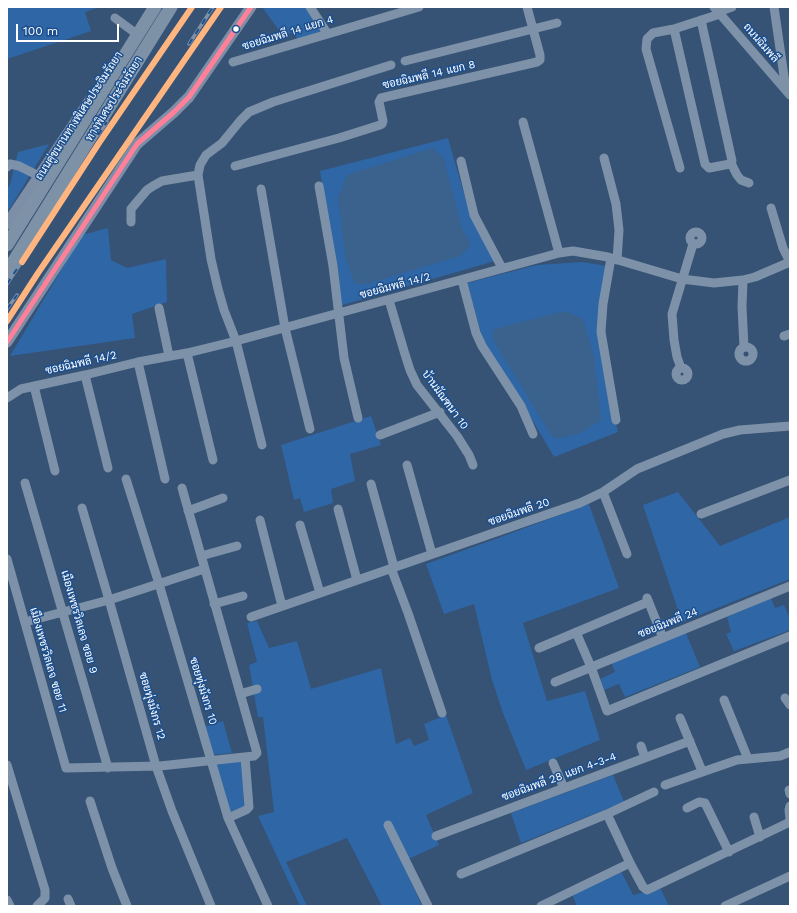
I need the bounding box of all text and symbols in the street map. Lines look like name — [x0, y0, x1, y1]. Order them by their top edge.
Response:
street label: ซอยฉิมพลี 14 แยก 4 — [241, 13, 335, 53]
scale bar — [18, 16, 121, 42]
street label: ถนนฉิมพลี — [740, 21, 782, 65]
text: 100 m — [23, 24, 58, 38]
unlabelled marker — [231, 24, 241, 34]
street label: ถนนคู่ขนานทางพิเศษประจิมรัถยา — [32, 49, 126, 183]
street label: ทางพิเศษประจิมรัถยา — [83, 54, 145, 144]
street label: ซอยฉิมพลี 14 แยก 8 — [381, 58, 477, 92]
street label: ซอยฉิมพลี 14/2 — [358, 270, 432, 302]
street label: ซอยฉิมพลี 14/2 — [44, 348, 118, 378]
street label: บ้านมัณฑนา 10 — [419, 368, 471, 432]
street label: ซอยฉิมพลี 20 — [487, 495, 551, 529]
street label: เมืองเพชรวิลเลจ ซอย 9 — [58, 569, 100, 675]
street label: ซอยฉิมพลี 24 — [636, 605, 700, 641]
street label: เมืองเพชรวิลเลจ ซอย 11 — [27, 606, 69, 714]
street label: ซอยทุ่งมังกร 10 — [186, 656, 220, 726]
street label: ซอยทุ่งมังกร 12 — [136, 671, 168, 741]
street label: ซอยฉิมพลี 28 แยก 4-3-4 — [500, 750, 618, 804]

